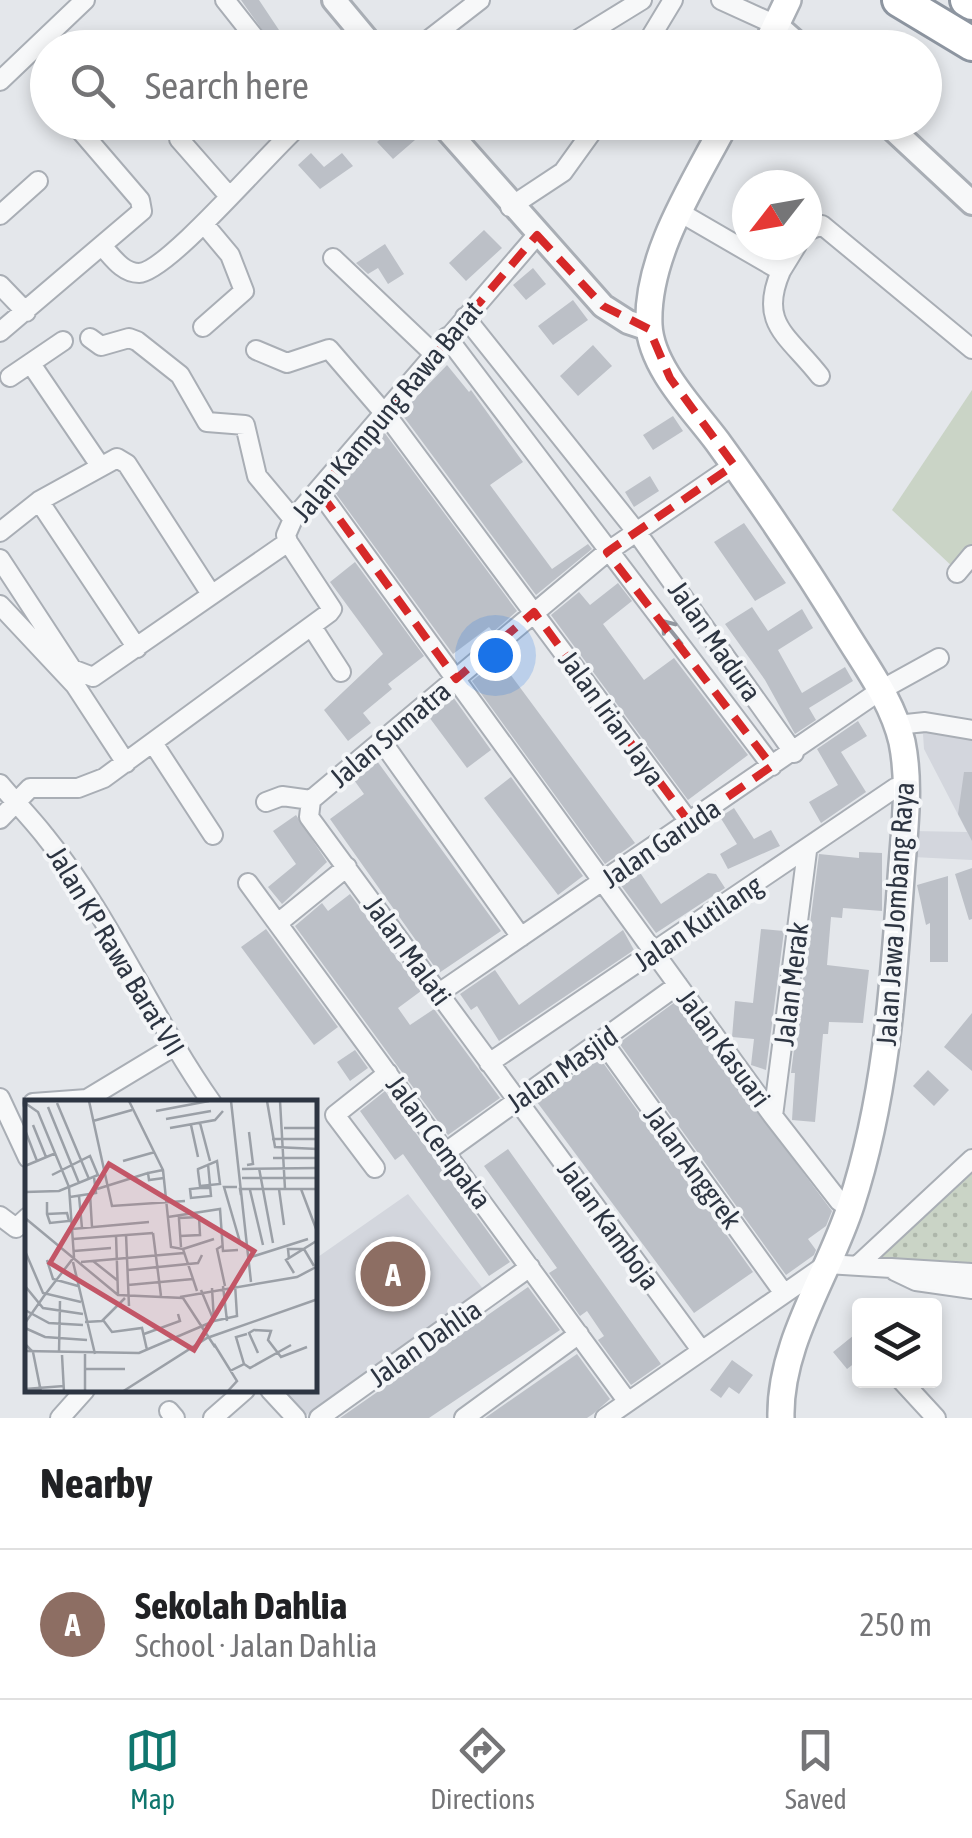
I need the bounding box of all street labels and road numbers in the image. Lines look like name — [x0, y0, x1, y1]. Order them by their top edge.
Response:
street label: Jalan Kampung Rawa Barat — [285, 294, 489, 528]
street label: Jalan Madura — [662, 575, 768, 707]
street label: Jalan Irian Jaya — [553, 645, 671, 791]
street label: Jalan Sumatra — [323, 674, 457, 794]
street label: Jalan Jawa Jombang Raya — [870, 781, 920, 1047]
street label: Jalan Garuda — [596, 792, 726, 894]
street label: Jalan KP Rawa Barat VII — [41, 841, 191, 1061]
street label: Jalan Kutilang — [628, 869, 768, 977]
street label: Jalan Malati — [358, 890, 458, 1012]
street label: Jalan Merak — [768, 920, 814, 1048]
street label: Jalan Kasuari — [671, 983, 777, 1113]
street label: Jalan Masjid — [501, 1019, 623, 1119]
street label: Jalan Cempaka — [380, 1069, 498, 1215]
street label: Jalan Anggrek — [638, 1099, 748, 1235]
street label: Jalan Kamboja — [551, 1154, 667, 1296]
street label: Jalan Dahlia — [363, 1293, 487, 1393]

